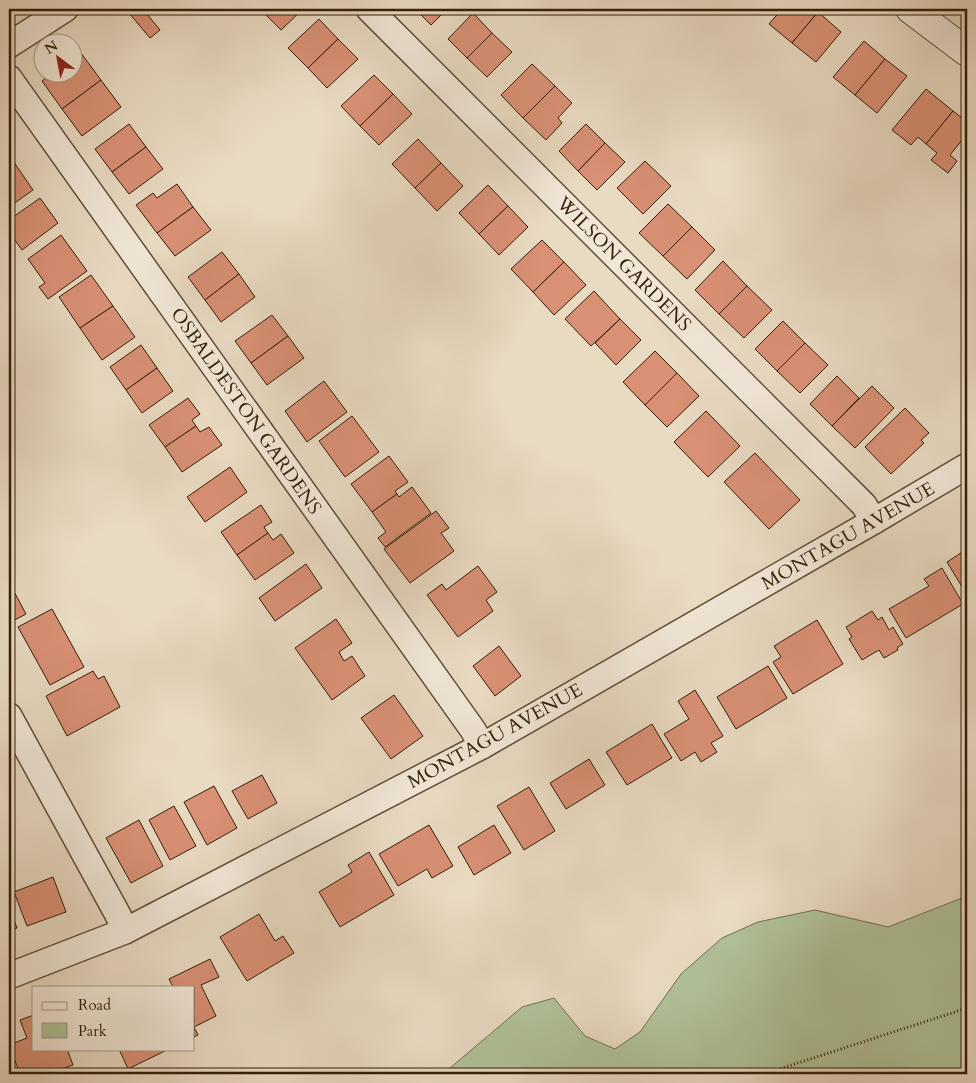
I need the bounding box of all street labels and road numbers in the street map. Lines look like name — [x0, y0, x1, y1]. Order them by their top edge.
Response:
street label: WILSON GARDENS — [550, 190, 697, 337]
street label: OSBALDESTON GARDENS — [165, 302, 327, 520]
street label: MONTAGU AVENUE — [757, 476, 939, 596]
street label: MONTAGU AVENUE — [403, 677, 587, 795]

